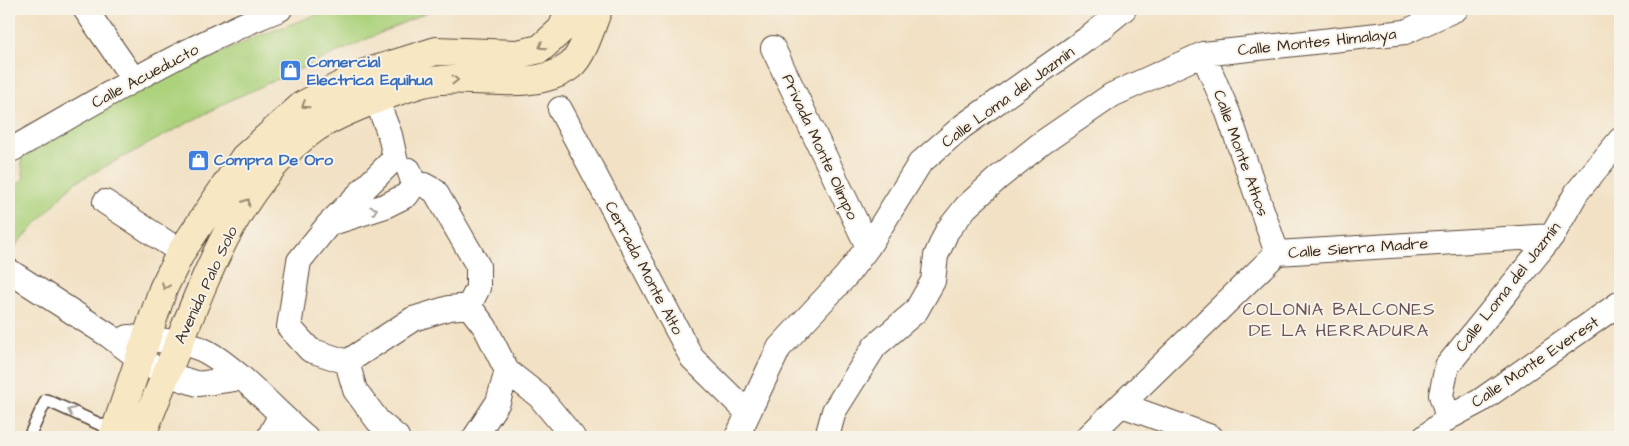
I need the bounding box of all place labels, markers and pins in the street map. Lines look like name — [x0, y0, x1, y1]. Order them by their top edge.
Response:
place label: Comercial Electrica Equihua — [307, 51, 433, 91]
shop icon: Comercial Electrica Equihua — [279, 59, 303, 83]
shop icon: Compra De Oro — [186, 148, 210, 172]
place label: Compra De Oro — [214, 149, 334, 171]

